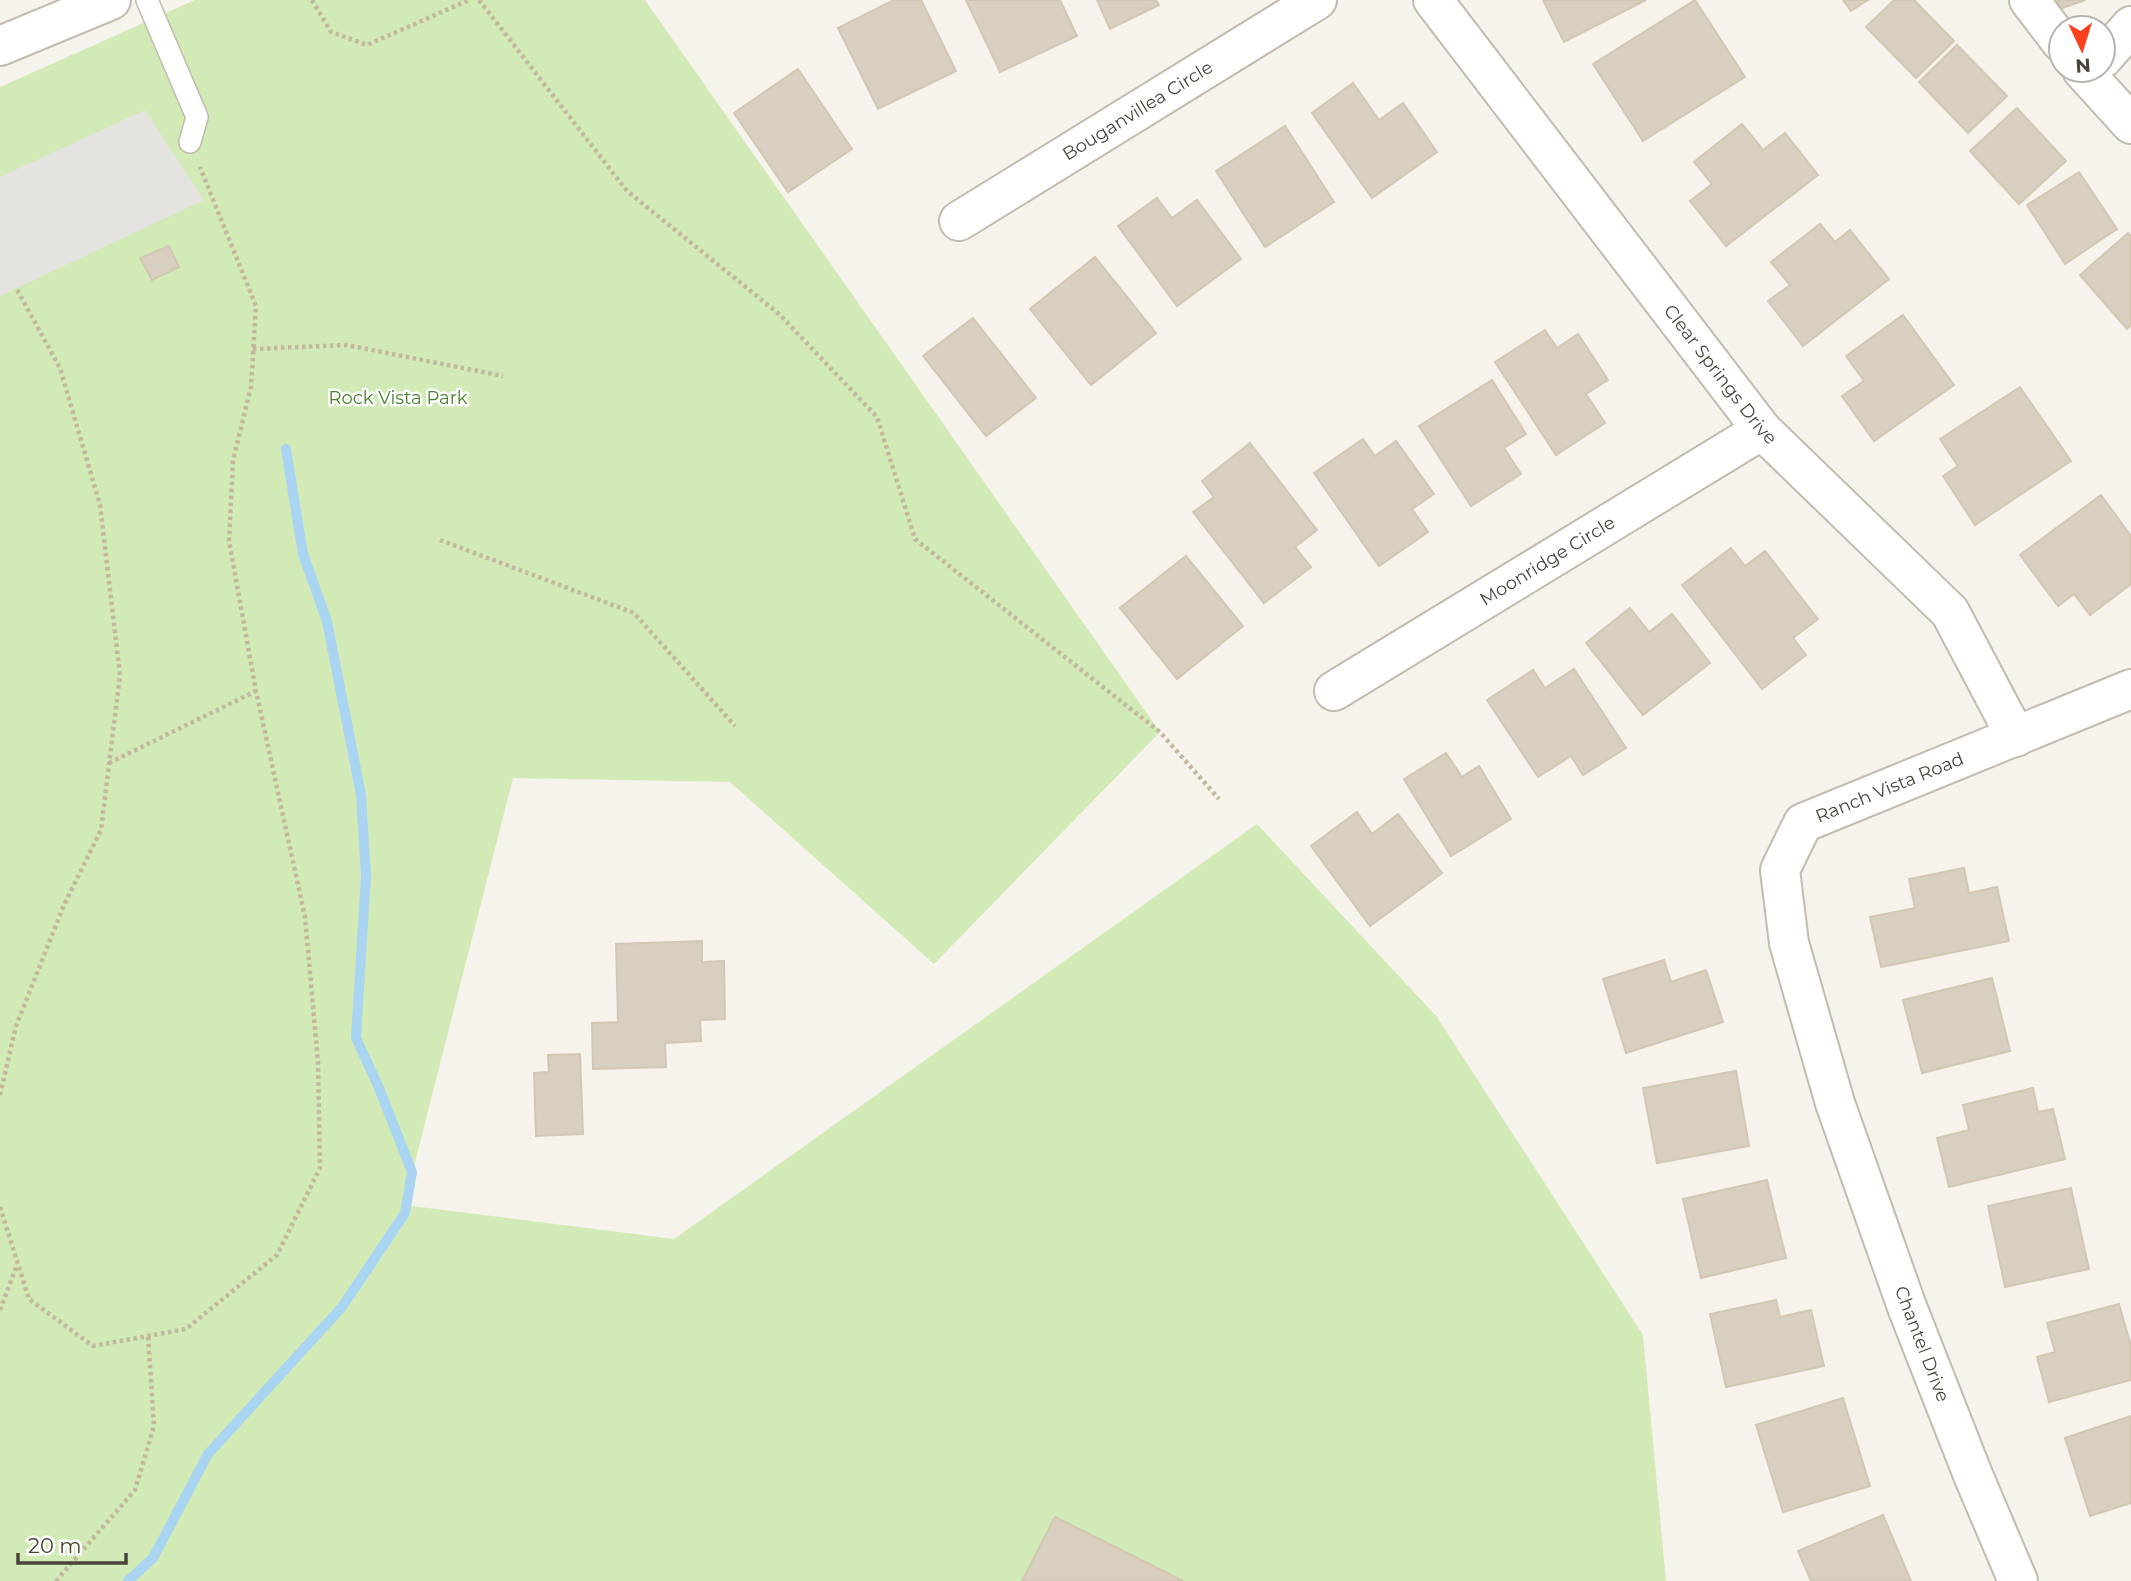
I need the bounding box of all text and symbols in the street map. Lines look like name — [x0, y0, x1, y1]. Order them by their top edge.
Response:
north arrow — [2047, 14, 2117, 84]
text: N — [2075, 53, 2092, 77]
street label: Bouganvillea Circle — [1059, 56, 1217, 165]
street label: Clear Springs Drive — [1659, 300, 1781, 449]
park label: Rock Vista Park — [328, 387, 468, 409]
street label: Moonridge Circle — [1476, 511, 1619, 610]
street label: Ranch Vista Road — [1812, 748, 1967, 828]
street label: Chantel Drive — [1890, 1283, 1954, 1405]
scale bar — [18, 1522, 126, 1566]
text: 20 m — [28, 1533, 82, 1558]

